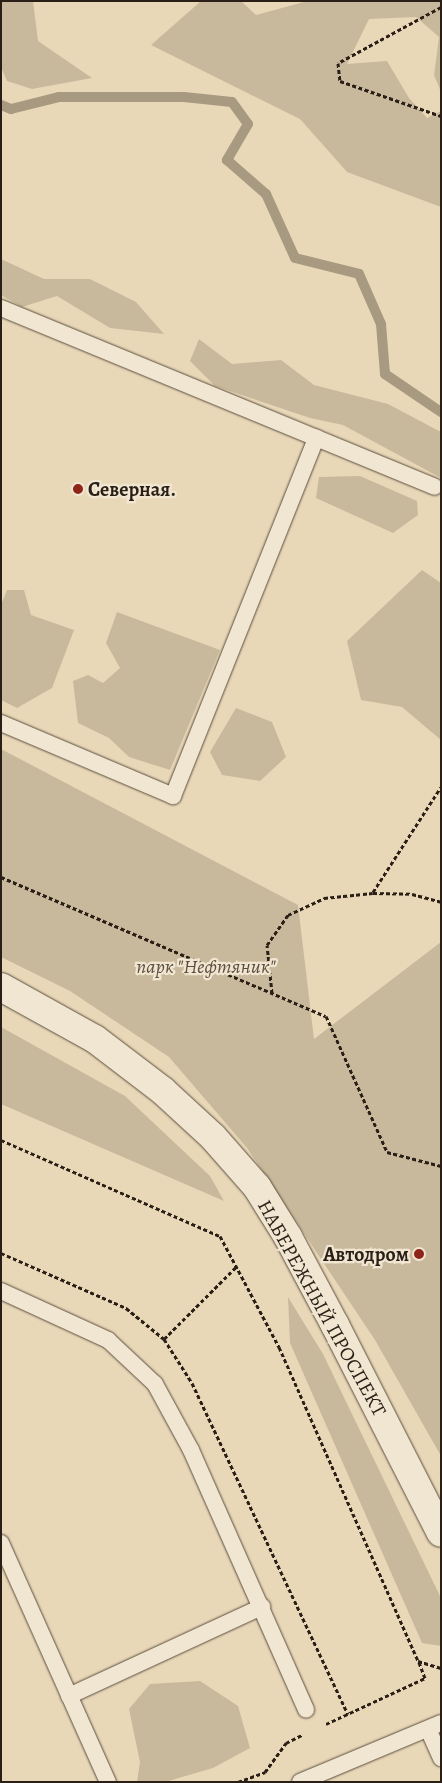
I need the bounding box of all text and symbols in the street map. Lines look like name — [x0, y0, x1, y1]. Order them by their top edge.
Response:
place label: Северная. — [88, 477, 176, 501]
marker: Северная. — [72, 483, 84, 495]
park label: парк "Нефтяник" — [136, 954, 276, 978]
street label: НАБЕРЕЖНЫЙ ПРОСПЕКТ — [252, 1196, 392, 1420]
place label: Автодром — [323, 1242, 409, 1266]
marker: Автодром — [413, 1248, 425, 1260]

